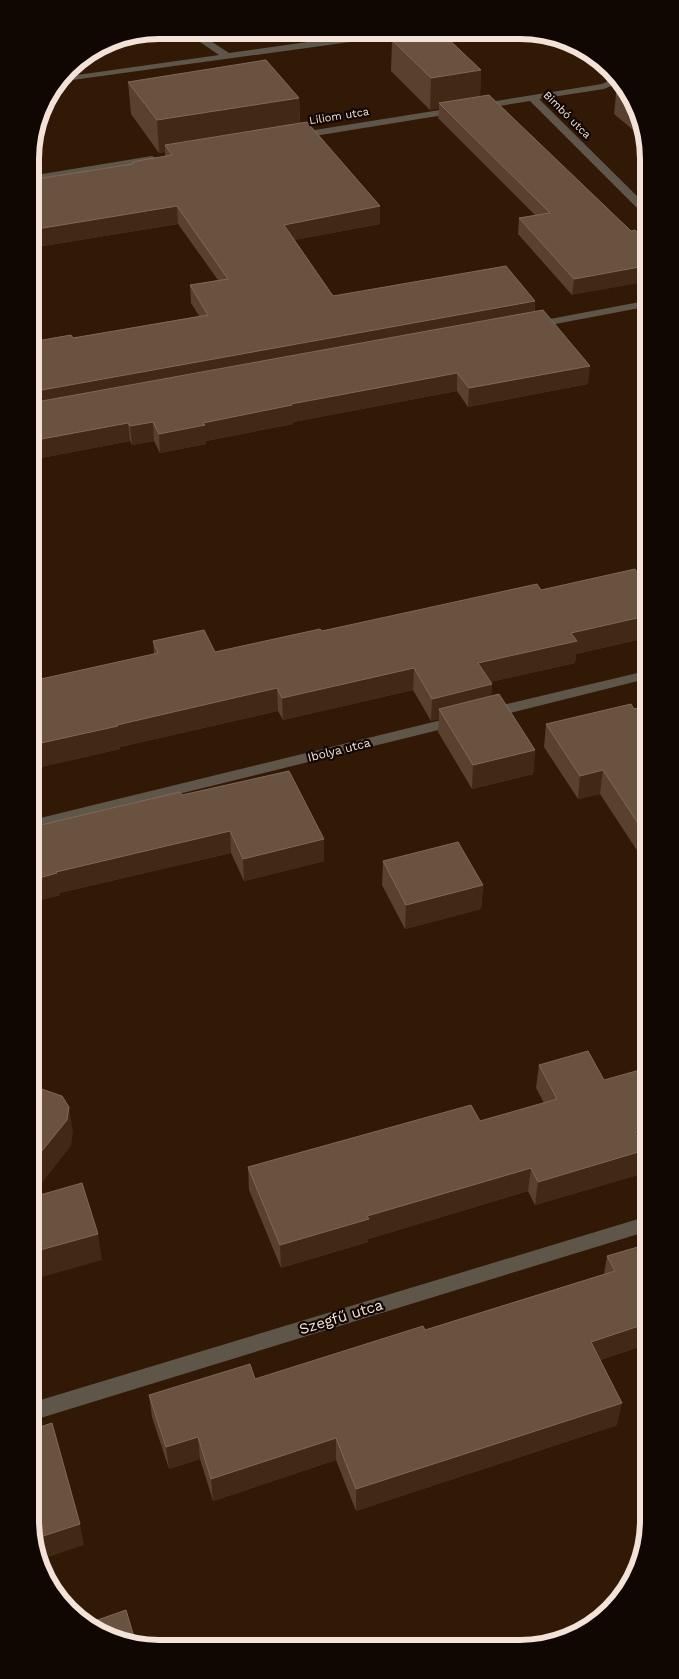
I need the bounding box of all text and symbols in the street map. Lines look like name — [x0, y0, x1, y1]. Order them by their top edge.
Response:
street label: Bimbó utca — [541, 89, 593, 141]
street label: Liliom utca — [308, 105, 370, 127]
street label: Ibolya utca — [306, 735, 372, 765]
street label: Szegfű utca — [297, 1296, 386, 1338]

